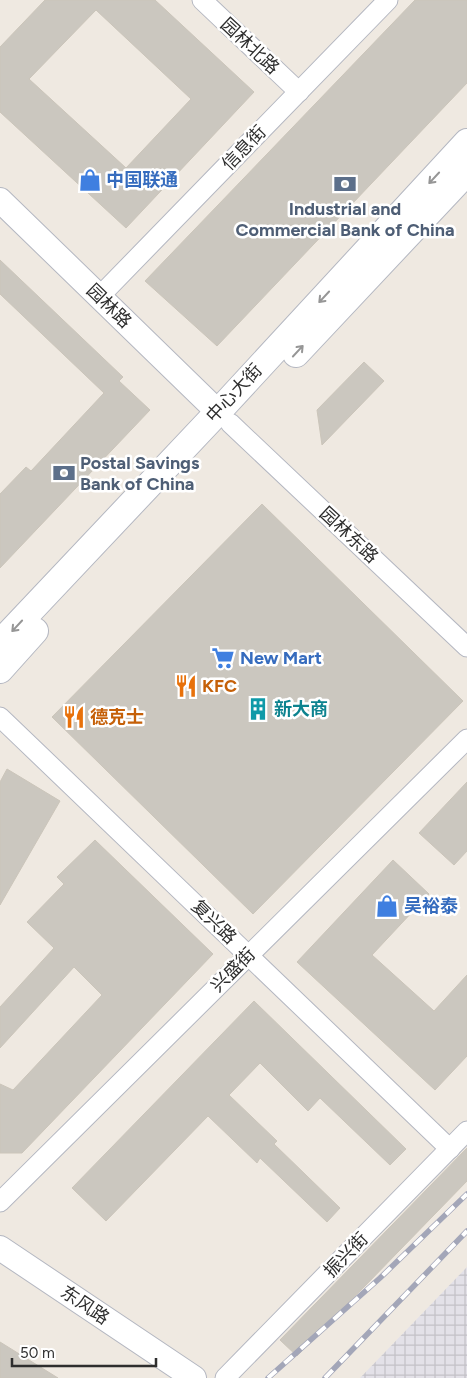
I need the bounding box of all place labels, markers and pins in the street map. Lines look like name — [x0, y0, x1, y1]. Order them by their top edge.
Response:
shop icon: 中国联通 — [77, 167, 103, 193]
place label: 中国联通 — [106, 169, 178, 191]
bank icon: Industrial and Commercial Bank of China — [332, 171, 358, 197]
place label: Industrial and Commercial Bank of China — [235, 198, 455, 241]
place label: Postal Savings Bank of China — [80, 452, 200, 495]
bank icon: Postal Savings Bank of China — [51, 460, 77, 486]
supermarket icon: New Mart — [210, 645, 236, 671]
place label: New Mart — [240, 647, 322, 669]
restaurant icon: KFC — [173, 673, 199, 699]
place label: KFC — [202, 675, 237, 697]
building icon: 新大商 — [245, 696, 271, 722]
place label: 新大商 — [274, 698, 328, 720]
restaurant icon: 德克士 — [61, 704, 87, 730]
place label: 德克士 — [90, 706, 144, 728]
shop icon: 吴裕泰 — [374, 893, 400, 919]
place label: 吴裕泰 — [404, 895, 458, 917]

